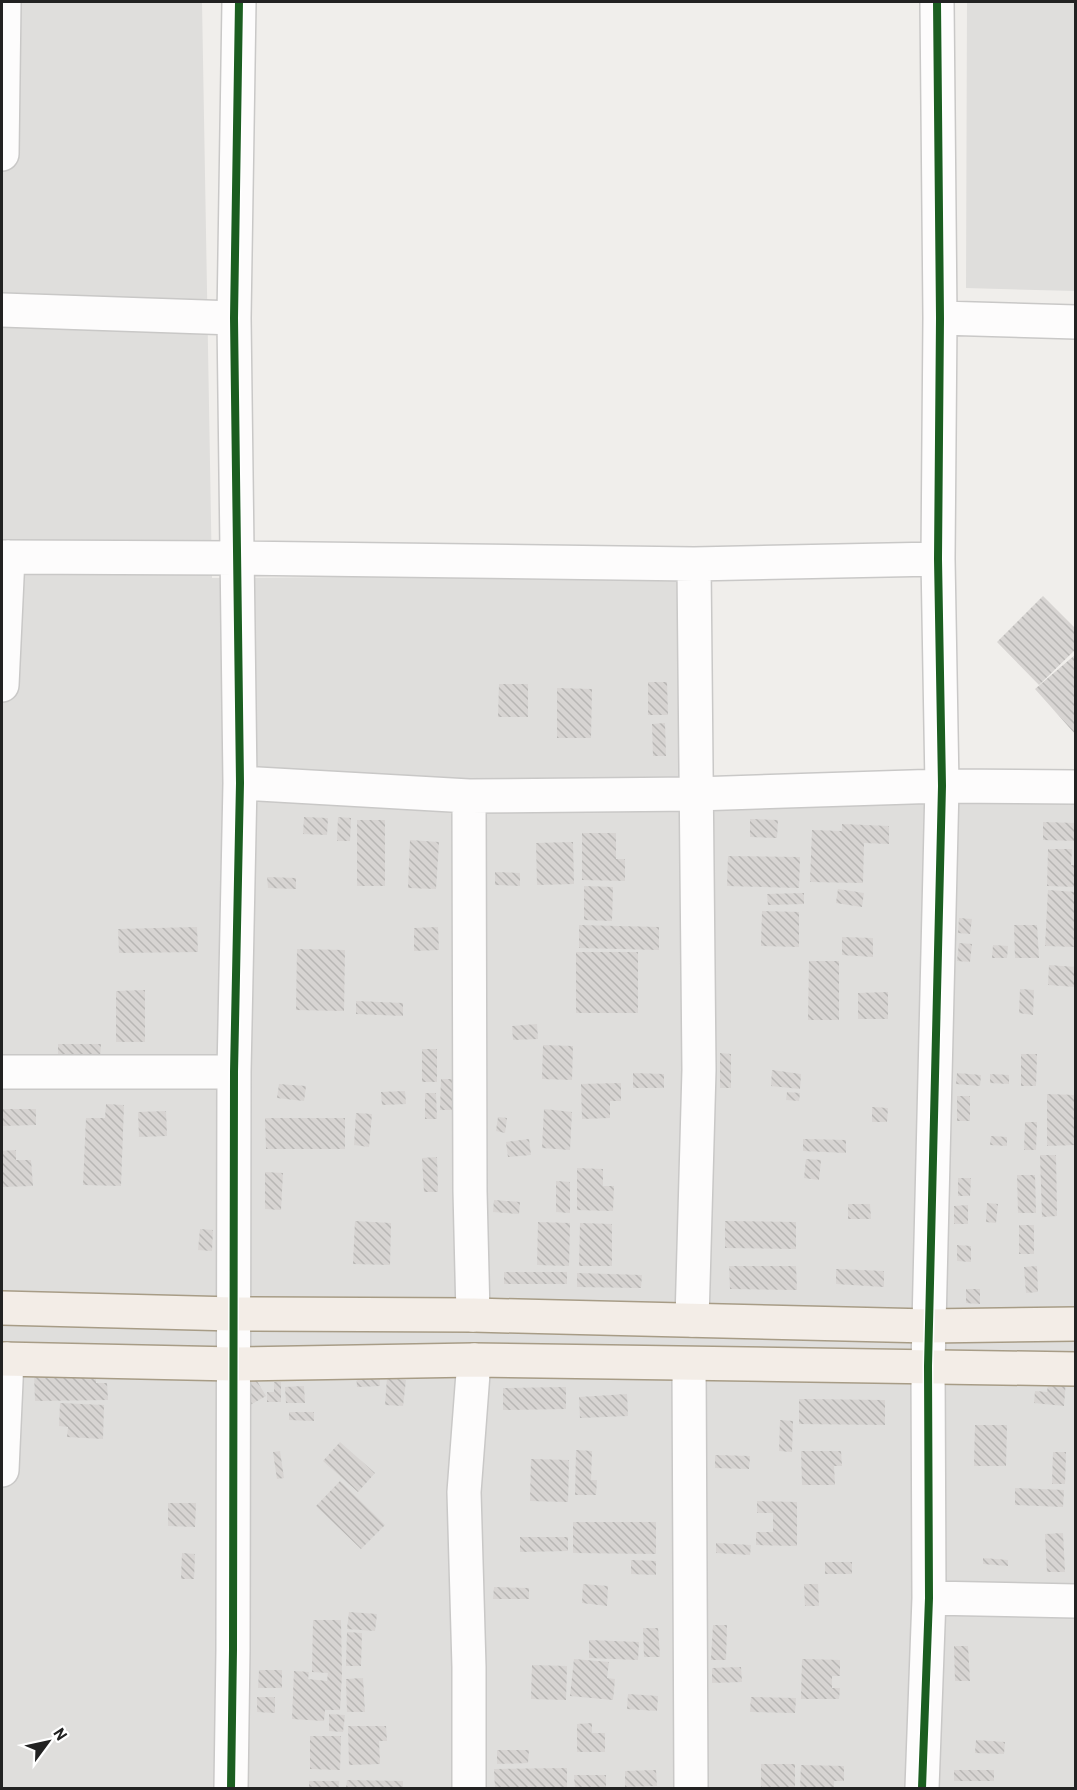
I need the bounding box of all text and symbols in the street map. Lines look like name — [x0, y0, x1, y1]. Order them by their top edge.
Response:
north arrow — [18, 1712, 78, 1772]
text: N — [50, 1724, 72, 1743]

